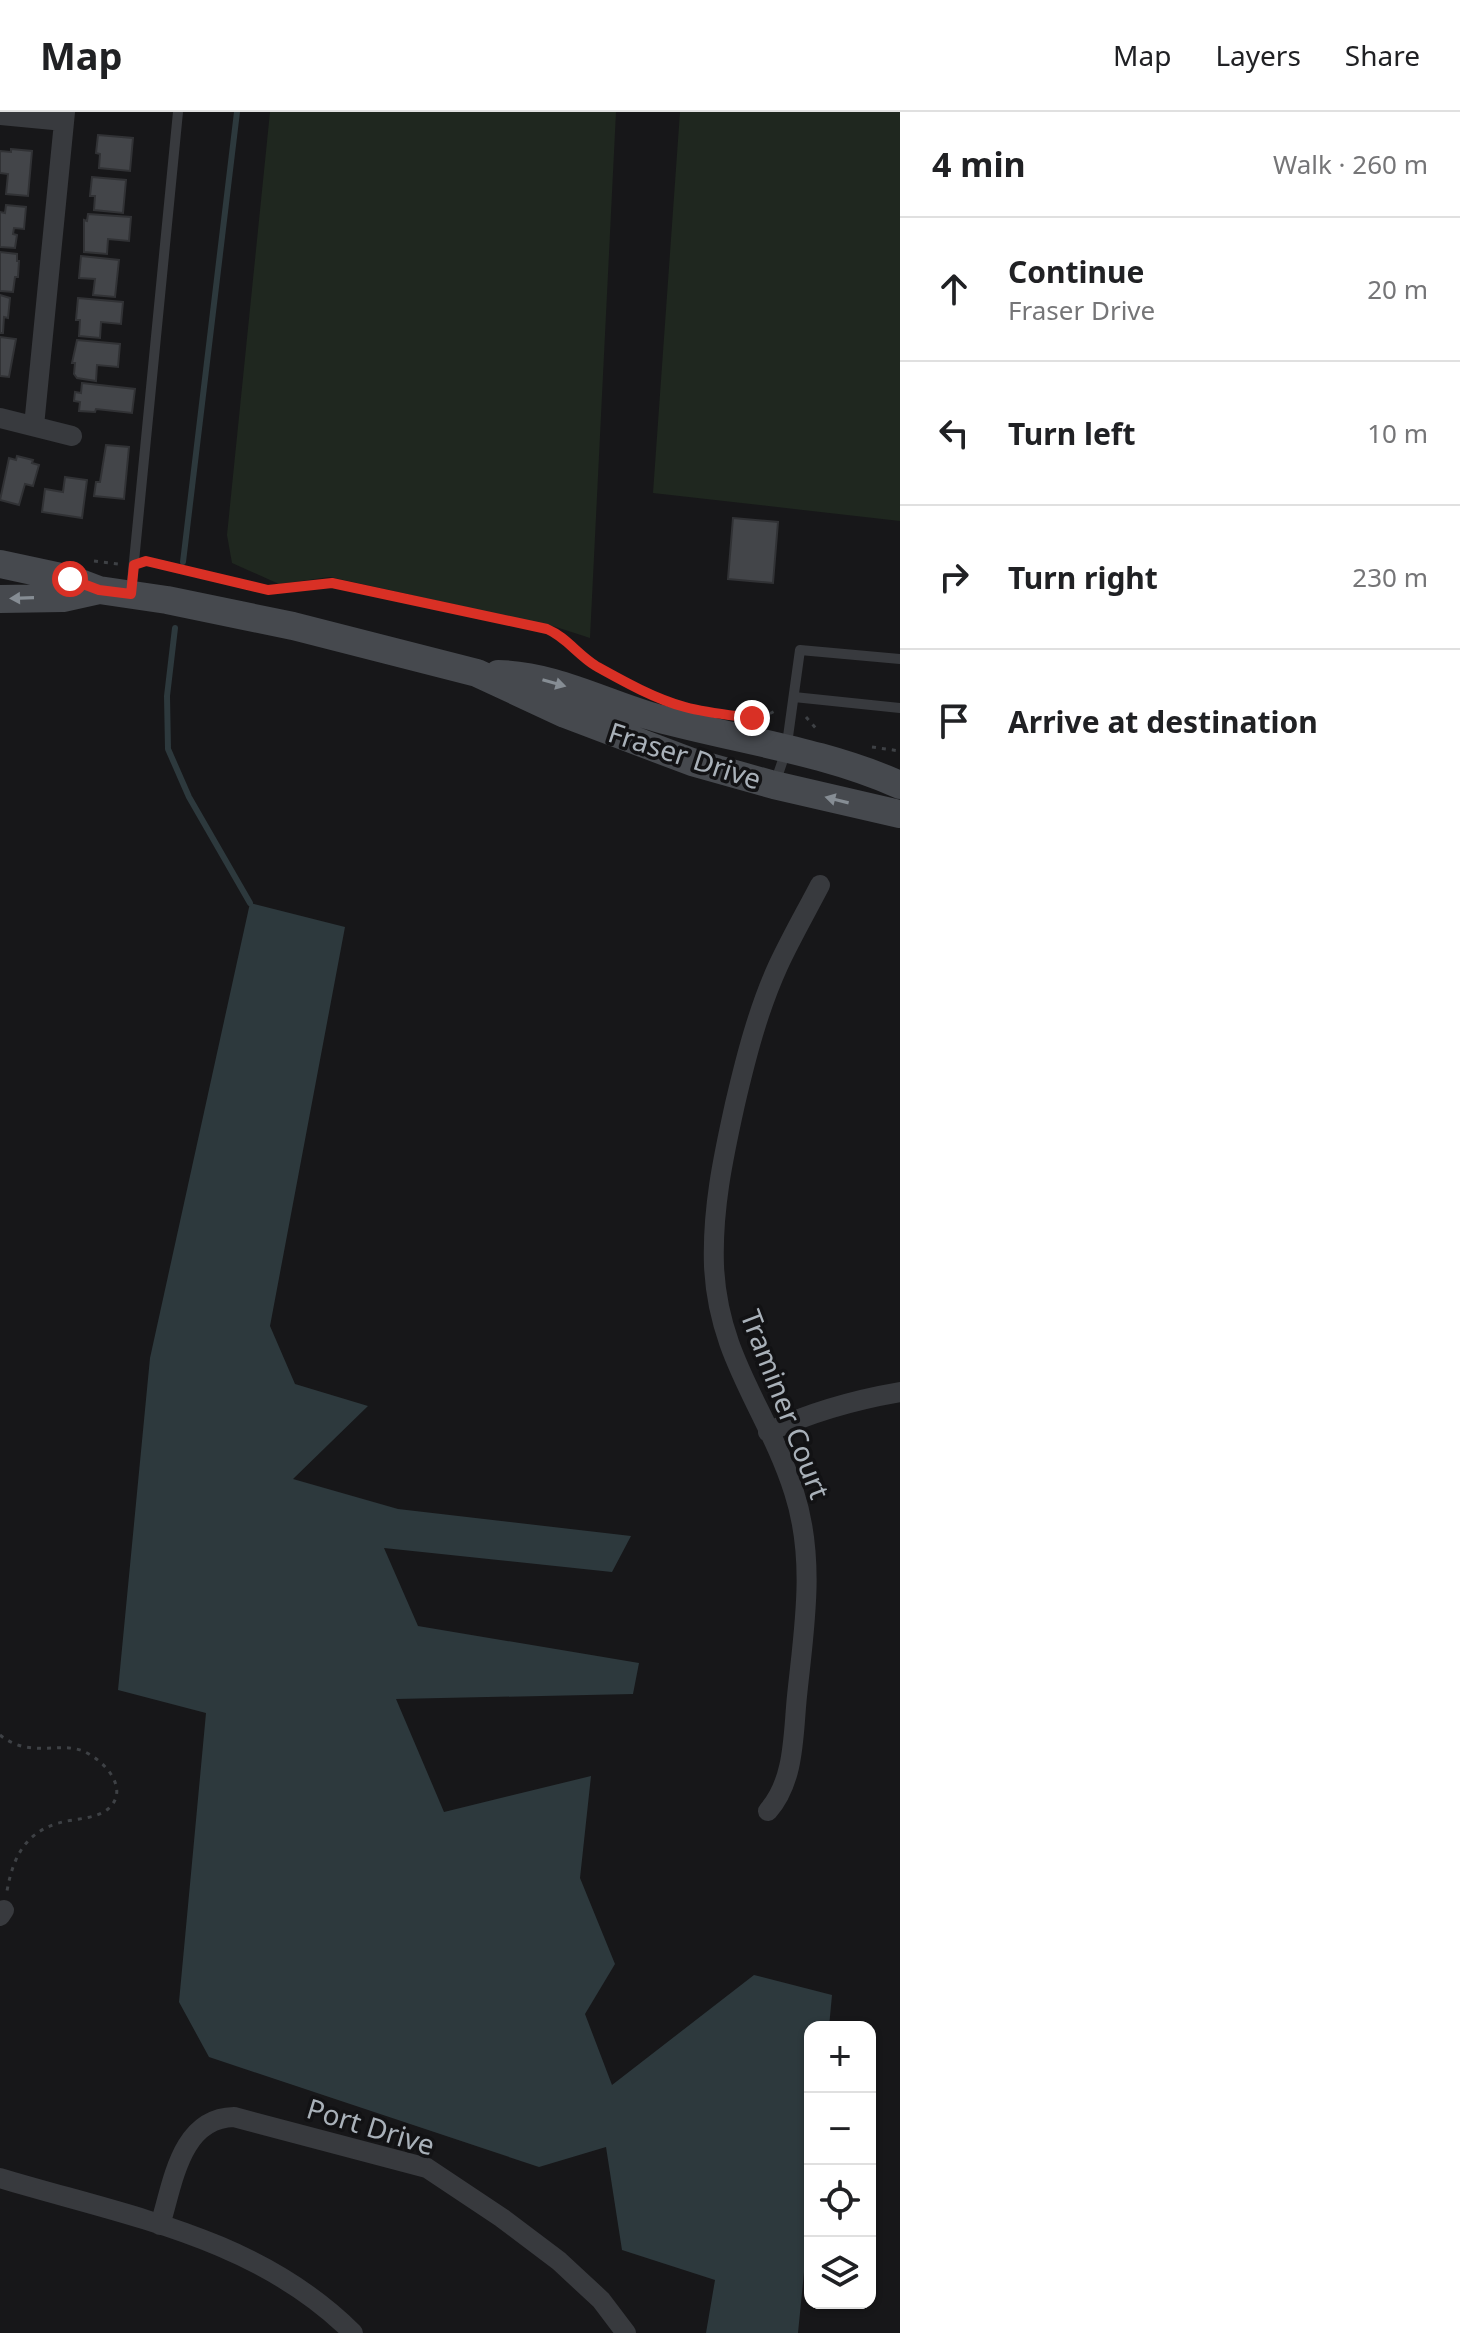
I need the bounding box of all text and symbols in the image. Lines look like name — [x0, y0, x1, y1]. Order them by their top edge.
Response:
text: Map — [40, 29, 123, 81]
text: Map — [1113, 36, 1171, 74]
text: Layers — [1215, 36, 1301, 74]
text: Share — [1345, 36, 1420, 74]
text: 4 min — [932, 141, 1026, 187]
text: Walk · 260 m — [1273, 146, 1428, 182]
text: Continue — [1008, 251, 1144, 292]
icon: ahead — [932, 267, 976, 311]
text: 20 m — [1367, 271, 1428, 307]
text: Fraser Drive — [1008, 292, 1155, 328]
icon: left — [932, 411, 976, 455]
text: Turn left — [1008, 413, 1136, 454]
text: 10 m — [1367, 415, 1428, 451]
icon: right — [932, 555, 976, 599]
text: Turn right — [1008, 557, 1158, 598]
text: 230 m — [1352, 559, 1428, 595]
route start — [52, 561, 88, 597]
one-way arrow — [9, 592, 34, 605]
one-way arrow — [543, 677, 567, 690]
icon: arrive — [932, 699, 976, 743]
route end — [734, 700, 770, 736]
text: Arrive at destination — [1008, 701, 1318, 742]
street label: Fraser Drive — [604, 712, 766, 798]
one-way arrow — [824, 794, 849, 806]
street label: Traminer Court — [732, 1304, 840, 1504]
map controls — [804, 2021, 876, 2309]
button: + — [804, 2021, 876, 2093]
street label: Port Drive — [302, 2089, 440, 2163]
button: − — [804, 2093, 876, 2165]
button: locate — [804, 2165, 876, 2237]
button: layers — [804, 2237, 876, 2309]

